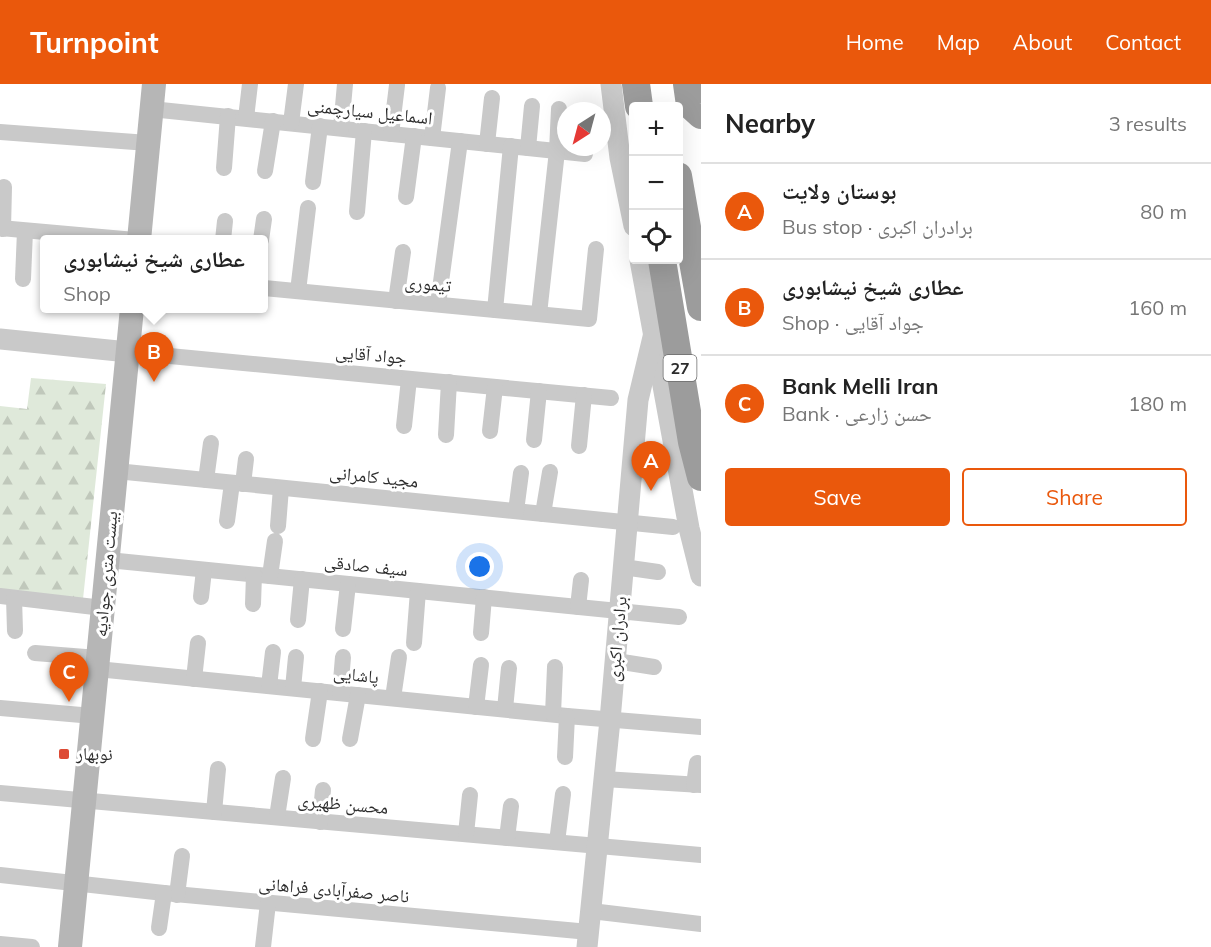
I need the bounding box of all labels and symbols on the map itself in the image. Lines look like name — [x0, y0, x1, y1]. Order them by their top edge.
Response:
street label: اسماعیل سیارچمنی — [307, 94, 434, 129]
north arrow — [557, 102, 611, 156]
street label: تیموری — [404, 270, 452, 297]
pin: B — [134, 332, 174, 382]
street label: جواد آقایی — [335, 340, 408, 369]
road number: 27 — [664, 355, 696, 381]
pin: A — [632, 442, 670, 491]
street label: مجید کامرانی — [329, 460, 420, 493]
street label: بیست متری جوادیه — [89, 510, 122, 638]
street label: سیف صادقی — [323, 550, 409, 581]
your location — [465, 552, 494, 581]
street label: برادران اکبری — [601, 595, 632, 683]
pin: C — [50, 652, 88, 702]
street label: پاشایی — [332, 661, 380, 688]
place label: نوبهار — [75, 742, 113, 765]
marker: نوبهار — [57, 747, 71, 761]
street label: محسن ظهیری — [297, 788, 389, 819]
street label: ناصر صفرآبادی فراهانی — [258, 871, 410, 908]

